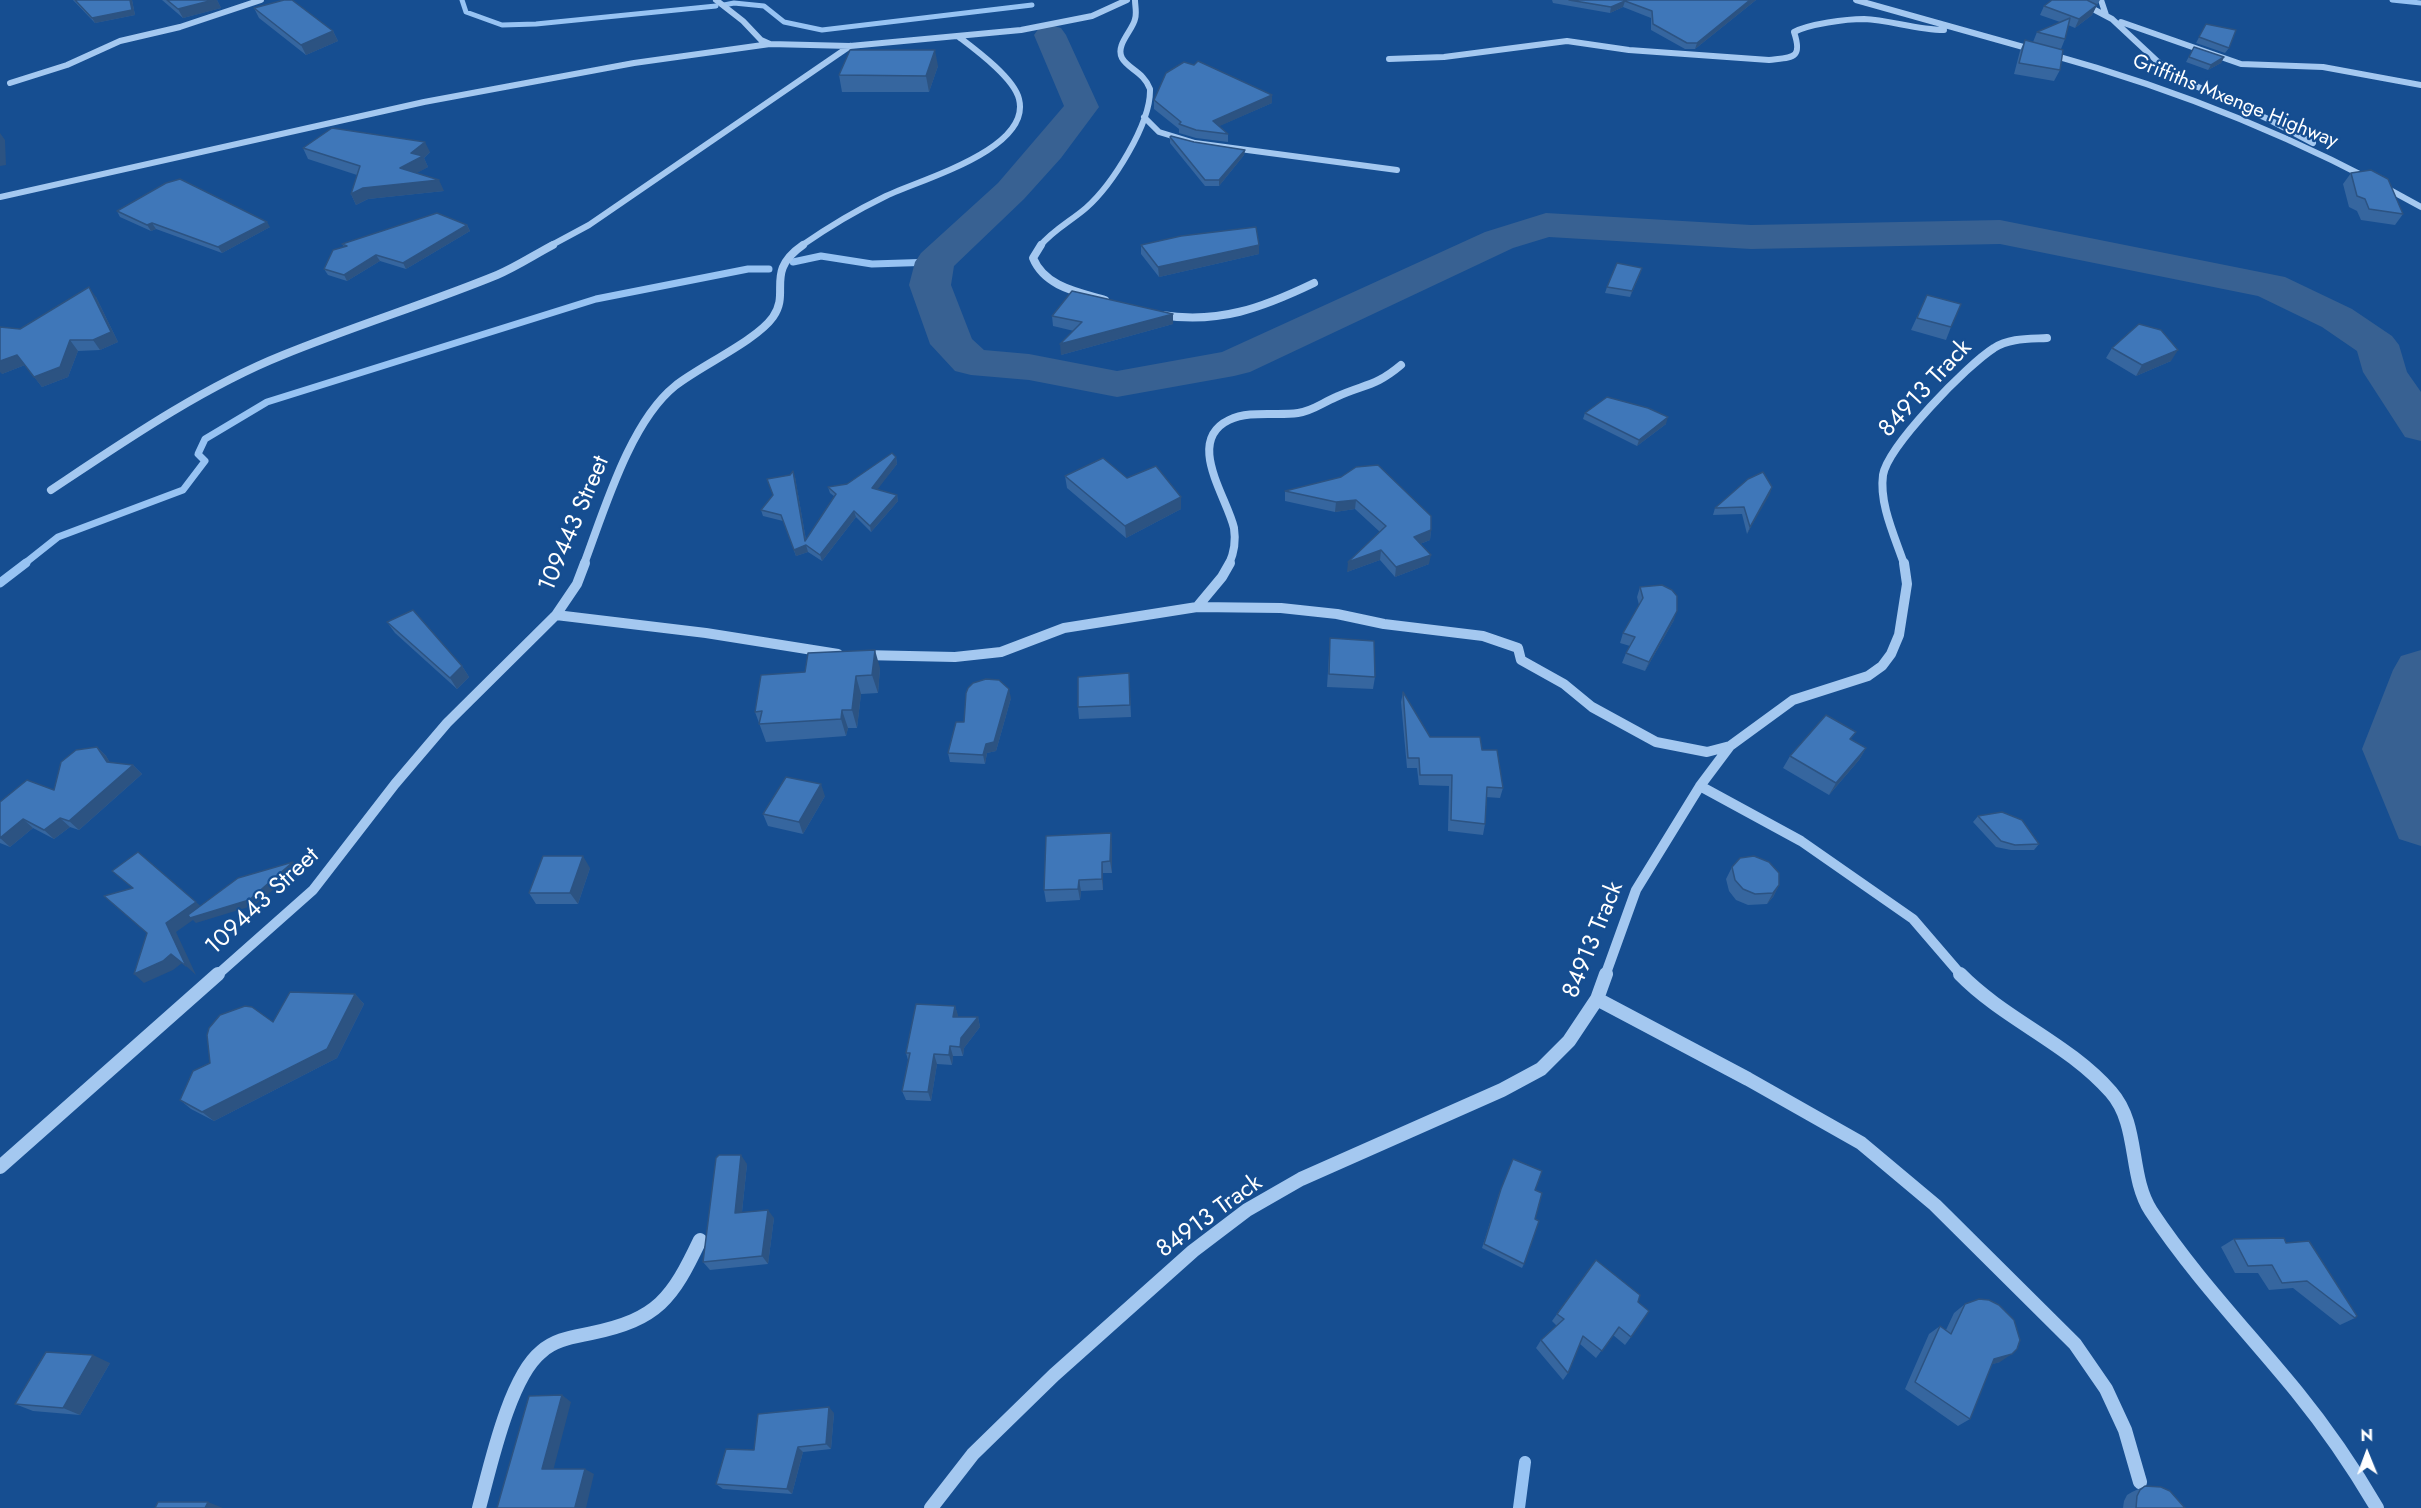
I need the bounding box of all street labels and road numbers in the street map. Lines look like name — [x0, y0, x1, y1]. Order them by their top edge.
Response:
street label: Griffiths Mxenge Highway — [2129, 50, 2341, 154]
street label: 84913 Track — [1874, 334, 1978, 444]
street label: 109443 Street — [533, 452, 617, 596]
street label: 109443 Street — [200, 842, 326, 962]
street label: 84913 Track — [1558, 878, 1630, 1002]
street label: 84913 Track — [1152, 1169, 1268, 1265]

